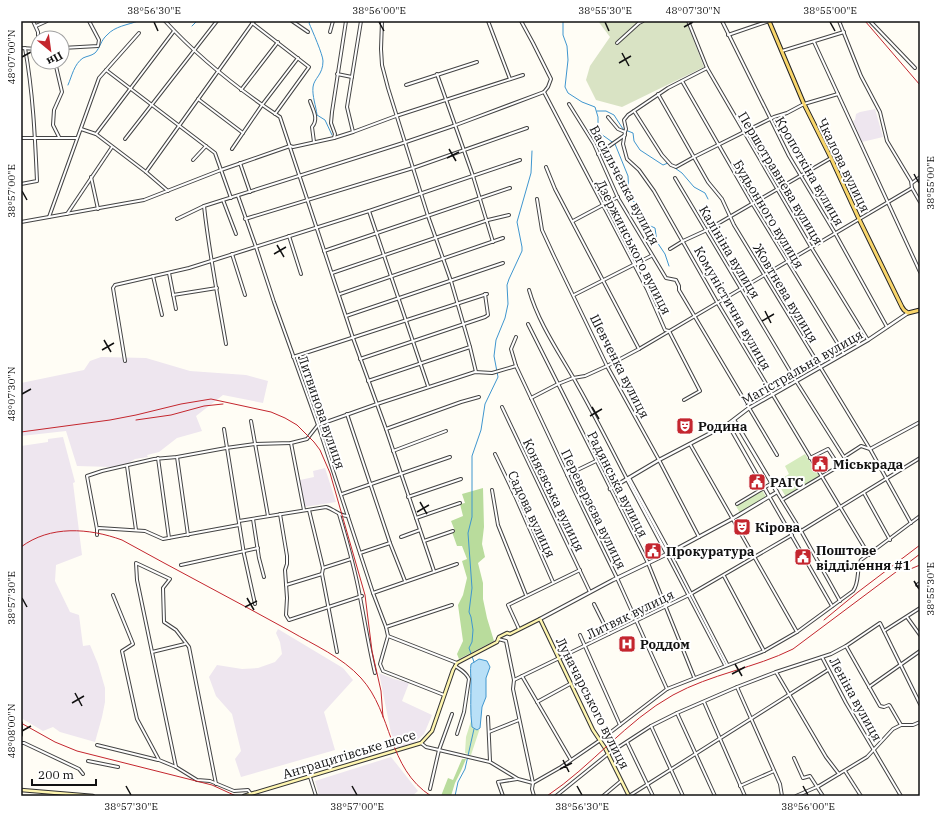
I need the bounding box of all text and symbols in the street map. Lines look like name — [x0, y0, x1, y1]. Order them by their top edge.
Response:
text: 38°56'30"E — [127, 4, 181, 17]
text: 38°56'00"E — [352, 4, 406, 17]
text: 38°55'30"E — [578, 4, 632, 17]
text: 48°07'30"N — [666, 4, 721, 17]
text: 38°55'00"E — [803, 4, 857, 17]
text: 48°07'00"N — [5, 29, 18, 85]
north arrow — [30, 30, 70, 70]
text: Пн — [44, 49, 65, 69]
street label: Першотравнева вулиця — [734, 109, 827, 248]
street label: Кропоткіна вулиця — [771, 114, 848, 229]
street label: Чкалова вулиця — [813, 115, 874, 215]
street label: Васильченка вулиця — [586, 122, 663, 248]
text: 38°55'00"E — [924, 156, 937, 210]
street label: Будьонного вулиця — [729, 157, 808, 272]
text: 38°57'00"E — [5, 164, 18, 218]
street label: Дзержинського вулиця — [592, 177, 675, 318]
street label: Калініна вулиця — [695, 203, 764, 302]
street label: Жовтнева вулиця — [749, 240, 822, 346]
street label: Комуністична вулиця — [690, 243, 775, 373]
street label: Шевченка вулиця — [586, 311, 653, 421]
street label: Магістральна вулиця — [738, 326, 866, 409]
street label: Литвинова вулиця — [294, 353, 349, 471]
text: 48°07'30"N — [5, 366, 18, 422]
theatre icon: Родина — [675, 416, 695, 436]
place label: Родина — [698, 418, 748, 435]
street label: Радянська вулиця — [583, 428, 652, 540]
street label: Коняєвська вулиця — [519, 436, 588, 555]
street label: Переверзєва вулиця — [557, 446, 630, 572]
public building icon: Міськрада — [810, 454, 830, 474]
place label: Міськрада — [833, 456, 904, 473]
street label: Садова вулиця — [504, 468, 559, 561]
public building icon: РАГС — [747, 472, 767, 492]
place label: РАГС — [770, 474, 804, 491]
theatre icon: Кірова — [732, 517, 752, 537]
place label: Кірова — [755, 519, 801, 536]
public building icon: Прокуратура — [643, 541, 663, 561]
place label: Поштове відділення #1 — [816, 542, 911, 574]
place label: Прокуратура — [666, 543, 755, 560]
public building icon: Поштове відділення #1 — [793, 547, 813, 567]
text: 38°55'30"E — [924, 562, 937, 616]
text: 38°57'30"E — [5, 571, 18, 625]
street label: Литвяк вулиця — [583, 586, 677, 643]
street label: Луначарського вулиця — [552, 634, 633, 772]
hospital icon: Роддом — [617, 634, 637, 654]
place label: Роддом — [640, 636, 690, 653]
street label: Леніна вулиця — [825, 654, 886, 744]
text: 48°08'00"N — [5, 703, 18, 759]
street label: Антрацитівське шосе — [280, 726, 418, 783]
scale bar — [32, 761, 96, 787]
text: 200 m — [38, 767, 74, 782]
text: 38°57'30"E — [104, 800, 158, 813]
text: 38°57'00"E — [330, 800, 384, 813]
text: 38°56'30"E — [555, 800, 609, 813]
text: 38°56'00"E — [781, 800, 835, 813]

